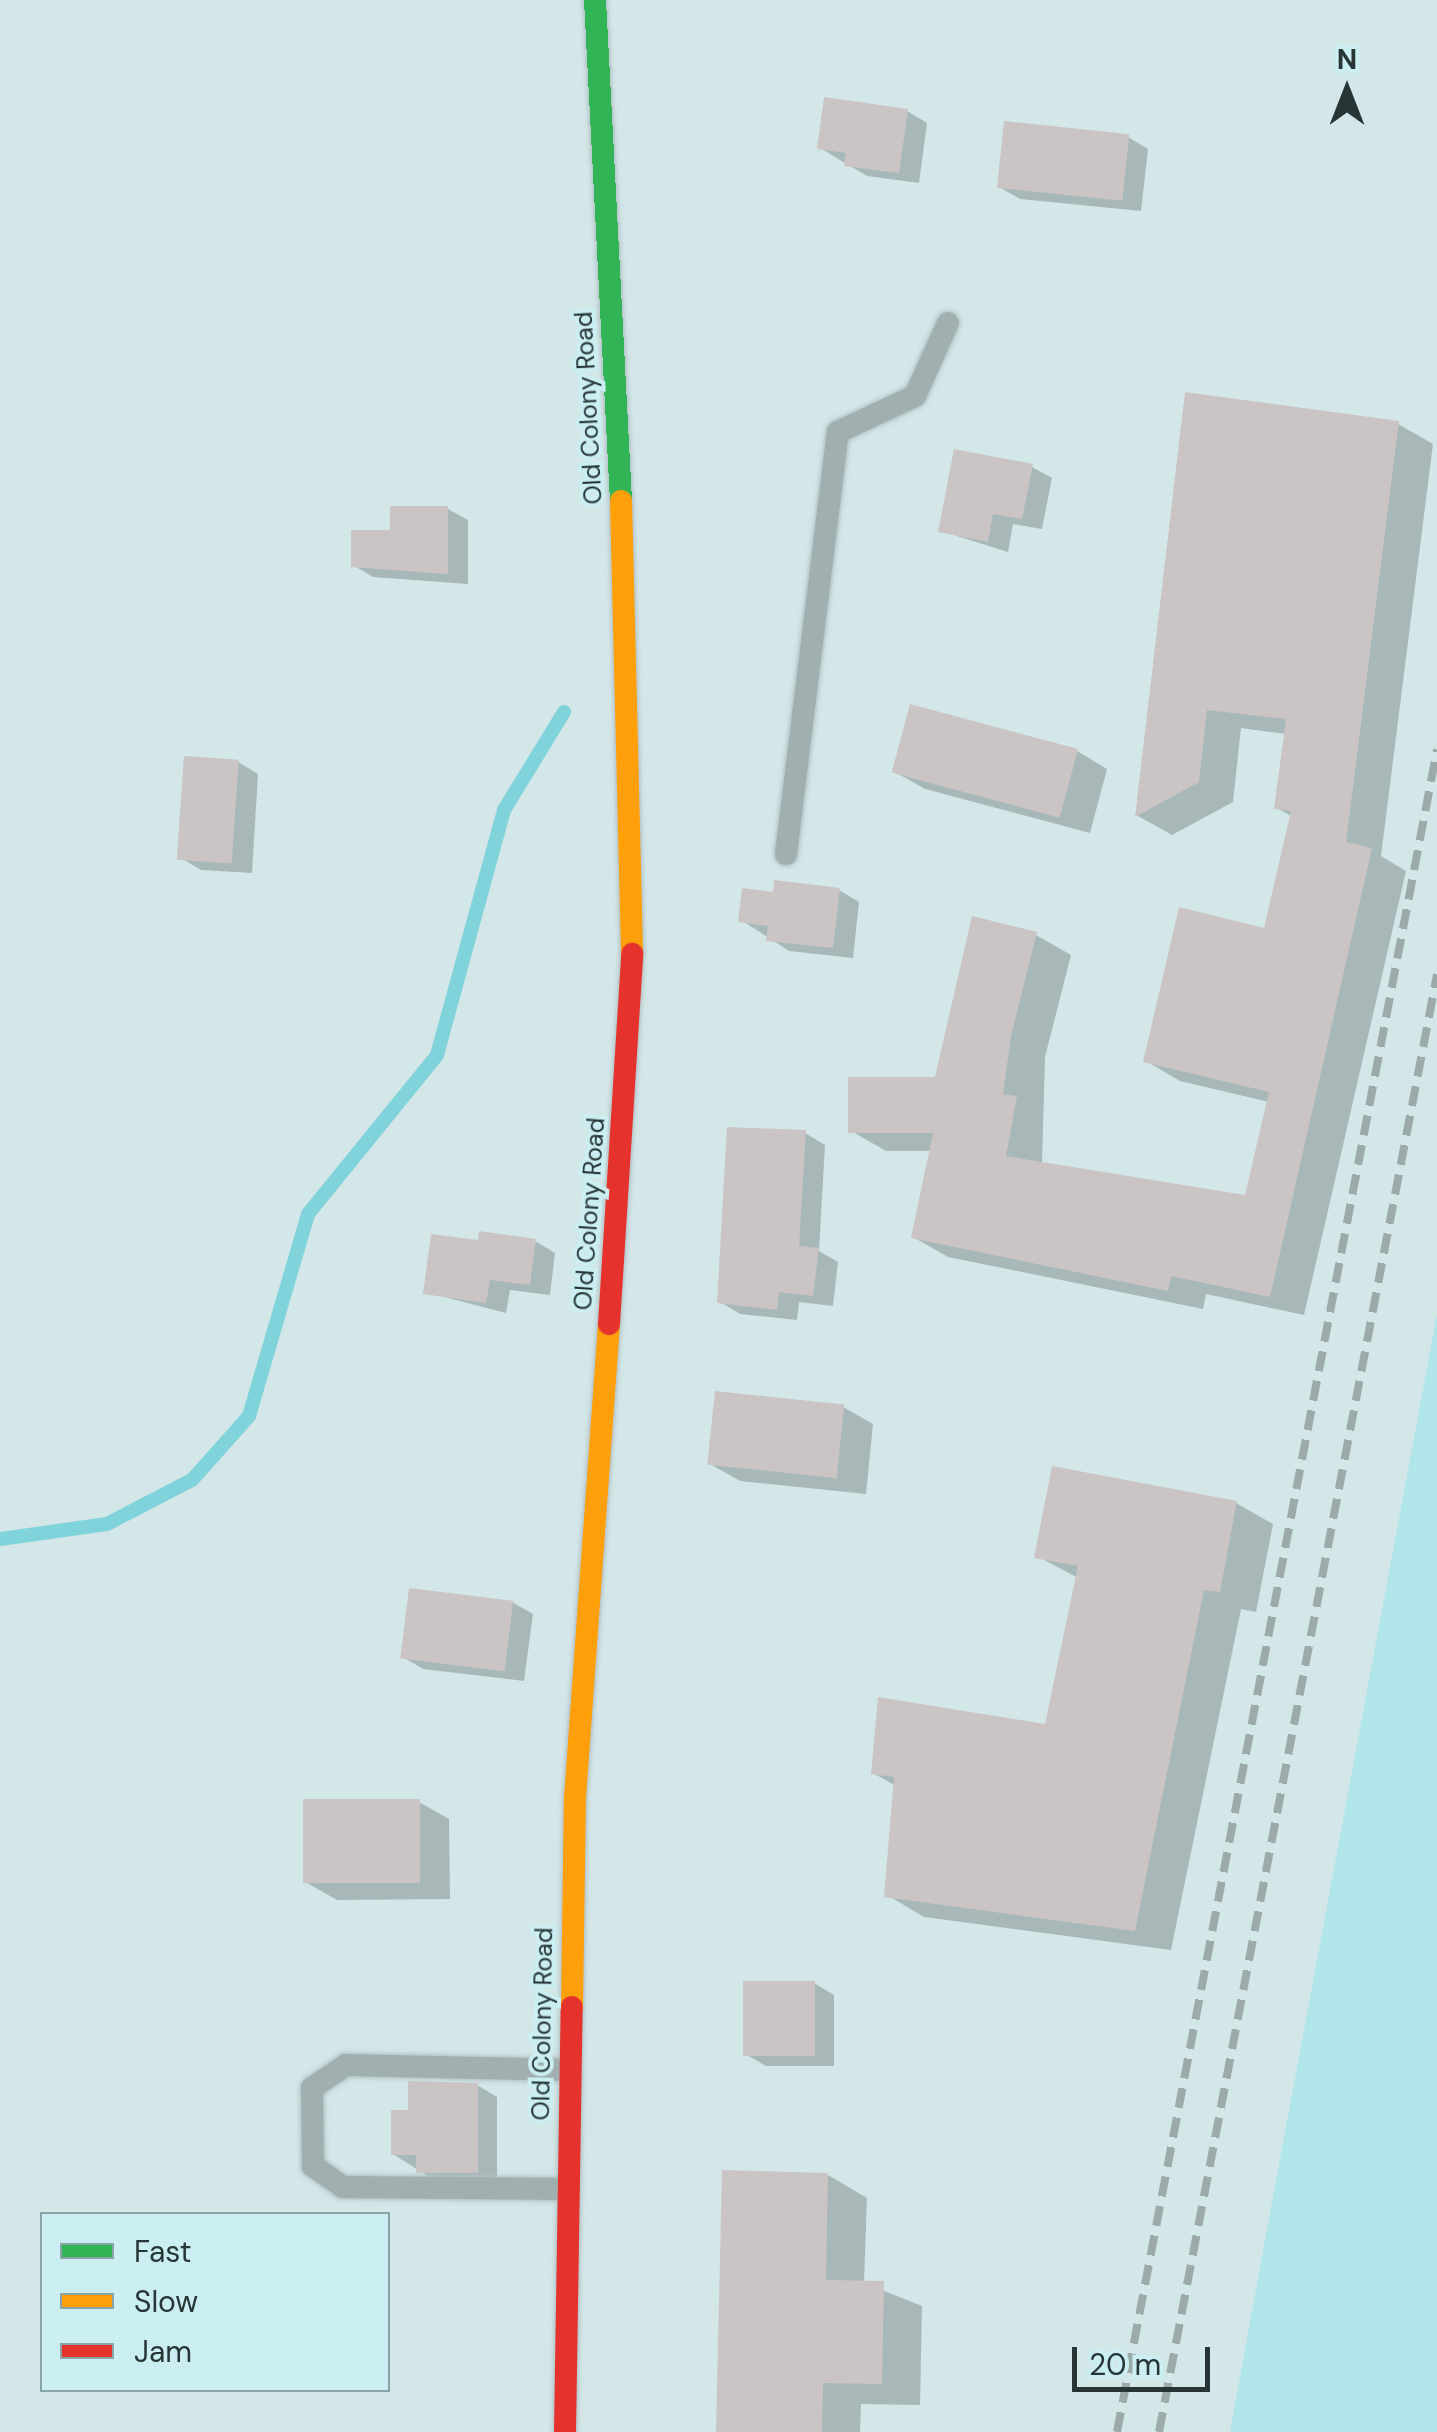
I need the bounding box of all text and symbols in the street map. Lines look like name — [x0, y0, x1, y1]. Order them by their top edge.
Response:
north arrow — [1297, 40, 1397, 140]
text: N — [1337, 41, 1357, 78]
street label: Old Colony Road — [569, 311, 609, 505]
street label: Old Colony Road — [568, 1117, 612, 1311]
street label: Old Colony Road — [526, 1927, 560, 2121]
legend — [40, 2212, 390, 2392]
text: Fast — [134, 2232, 192, 2271]
text: Slow — [134, 2282, 198, 2321]
scale bar — [1077, 2327, 1214, 2389]
text: Jam — [134, 2332, 192, 2371]
text: 20 m — [1089, 2345, 1161, 2384]

